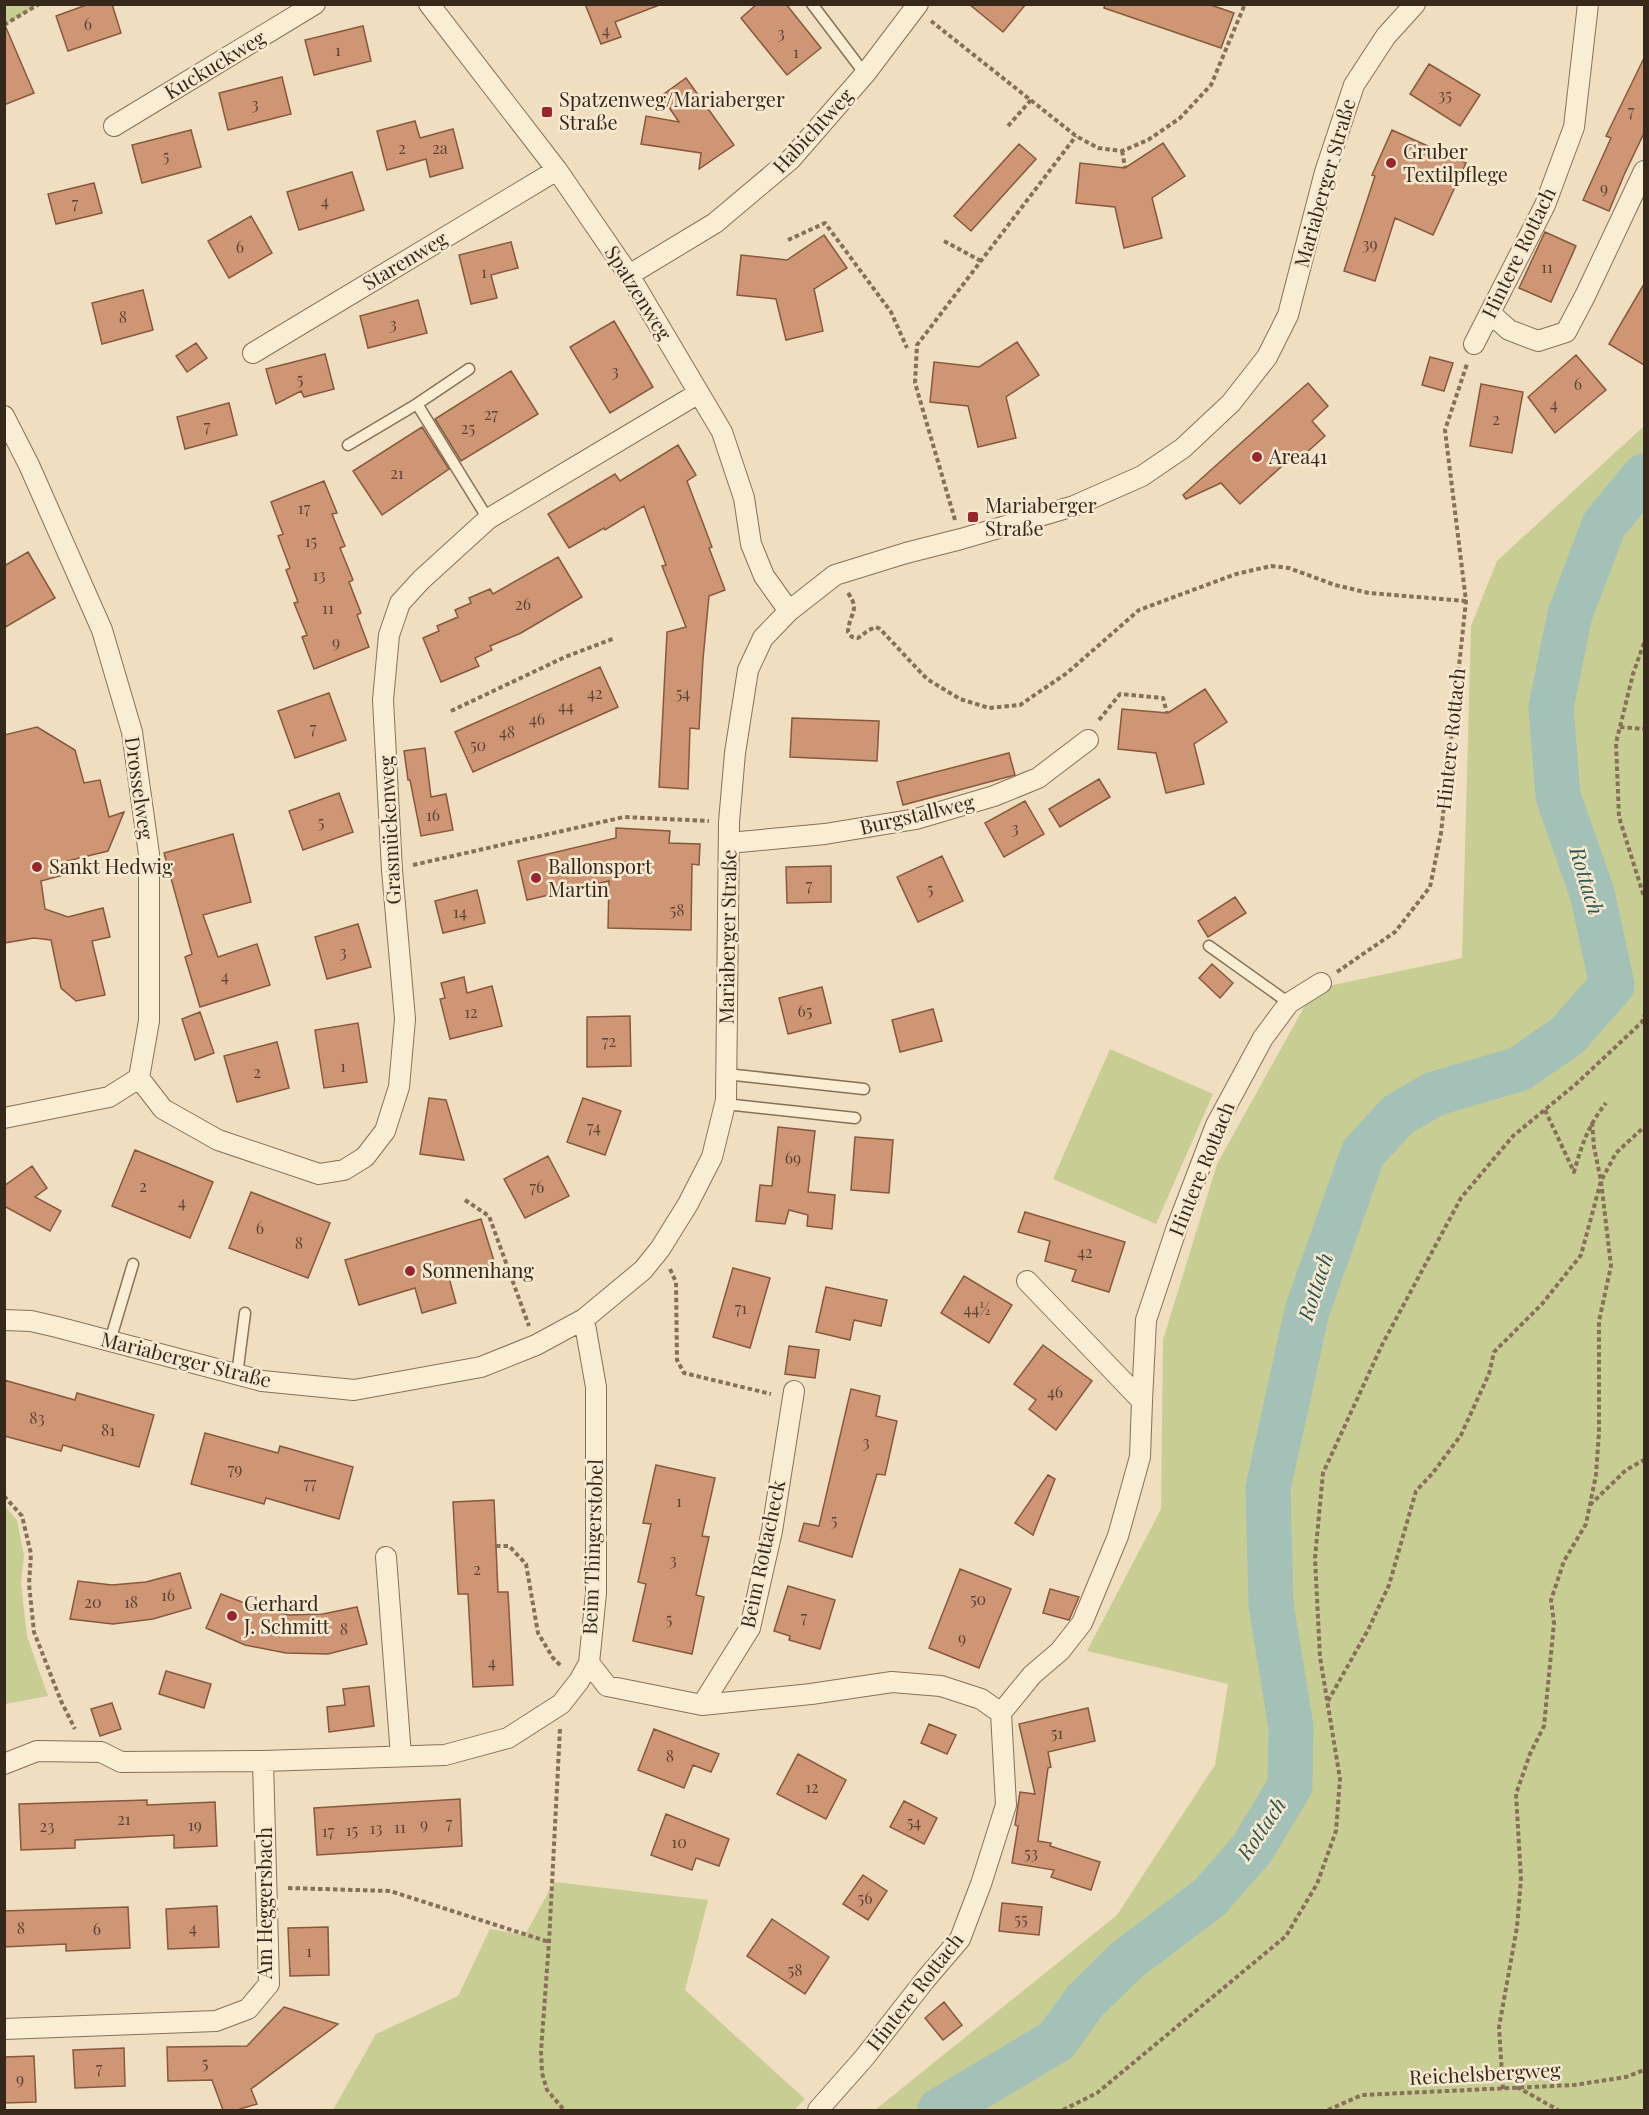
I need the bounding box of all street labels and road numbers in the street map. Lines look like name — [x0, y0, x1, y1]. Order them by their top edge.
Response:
street label: Kuckuckweg — [159, 23, 270, 105]
street label: Habichtweg — [766, 81, 858, 178]
street label: Mariaberger Straße — [1286, 95, 1361, 270]
street label: Hintere Rottach — [1474, 182, 1561, 322]
street label: Starenweg — [357, 224, 452, 296]
street label: Spatzenweg — [600, 240, 679, 345]
street label: Hintere Rottach — [1429, 666, 1470, 811]
street label: Drosselweg — [120, 735, 161, 841]
street label: Grasmückenweg — [371, 754, 406, 905]
street label: Burgstallweg — [857, 787, 977, 840]
street label: Mariaberger Straße — [711, 849, 742, 1025]
street label: Hintere Rottach — [1161, 1097, 1240, 1240]
street label: Mariaberger Straße — [98, 1324, 274, 1393]
street label: Beim Thingerstobel — [575, 1458, 608, 1635]
street label: Beim Rottacheck — [733, 1477, 790, 1630]
street label: Am Heggersbach — [250, 1827, 277, 1980]
street label: Hintere Rottach — [859, 1926, 968, 2056]
street label: Reichelsbergweg — [1408, 2055, 1562, 2090]

